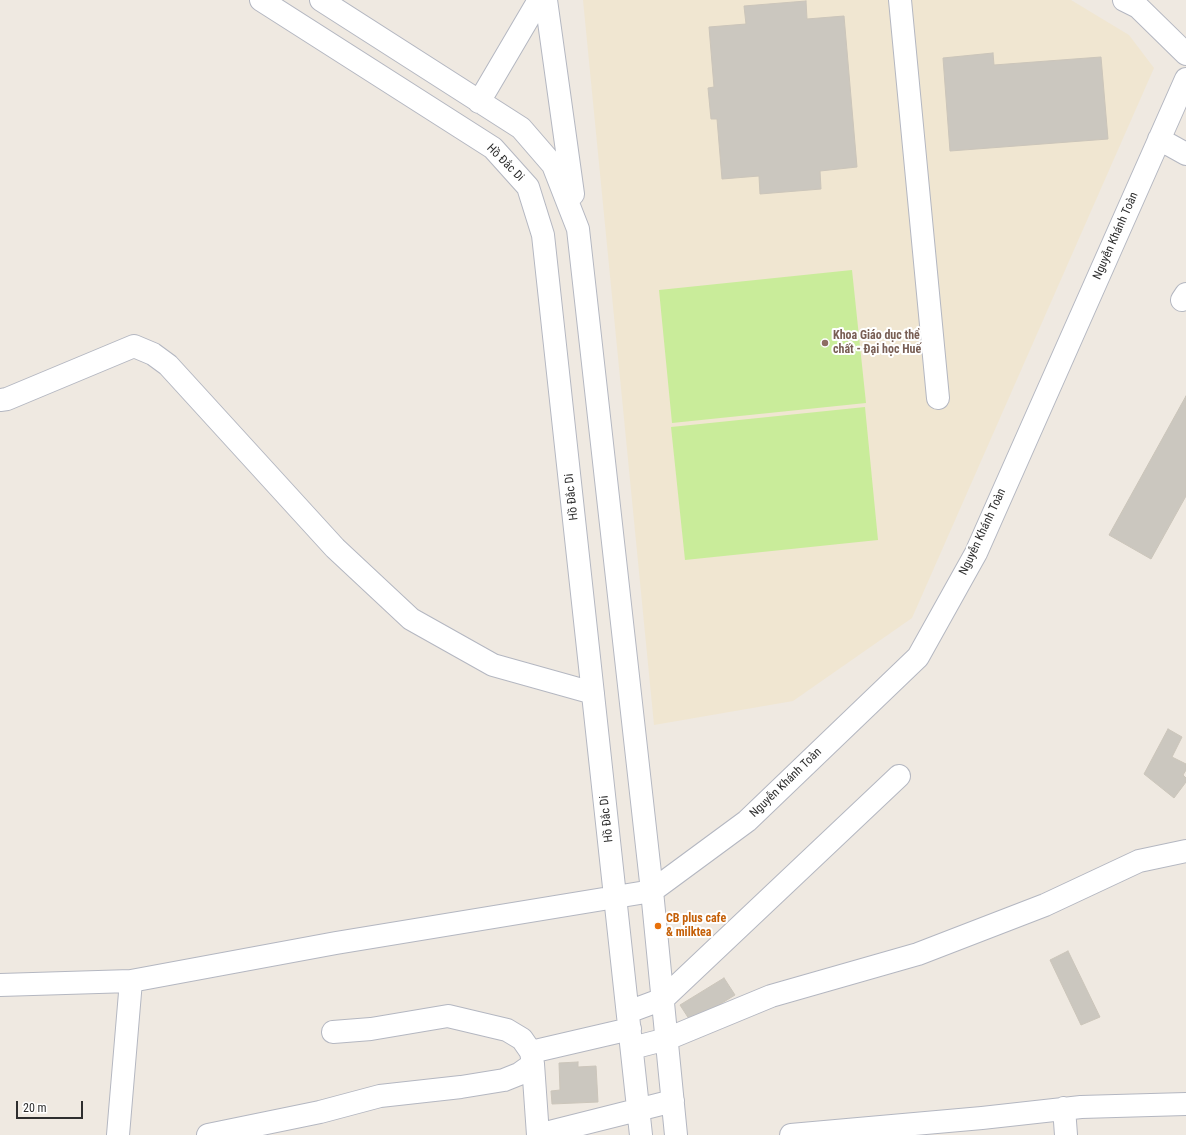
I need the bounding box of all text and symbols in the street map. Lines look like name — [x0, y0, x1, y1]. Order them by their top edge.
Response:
street label: Hồ Đắc Di — [483, 141, 527, 185]
street label: Nguyễn Khánh Toàn — [1090, 190, 1142, 282]
place label: Khoa Giáo dục thể chất - Đại học Huế — [833, 329, 921, 357]
marker: Khoa Giáo dục thể chất - Đại học Huế — [820, 338, 830, 348]
street label: Hồ Đắc Di — [562, 473, 582, 521]
street label: Nguyễn Khánh Toàn — [957, 486, 1009, 578]
street label: Nguyễn Khánh Toàn — [747, 745, 825, 821]
street label: Hồ Đắc Di — [597, 795, 617, 843]
place label: CB plus cafe & milktea — [666, 912, 726, 940]
marker: CB plus cafe & milktea — [653, 921, 663, 931]
scale bar — [18, 1093, 85, 1119]
text: 20 m — [23, 1101, 47, 1115]

